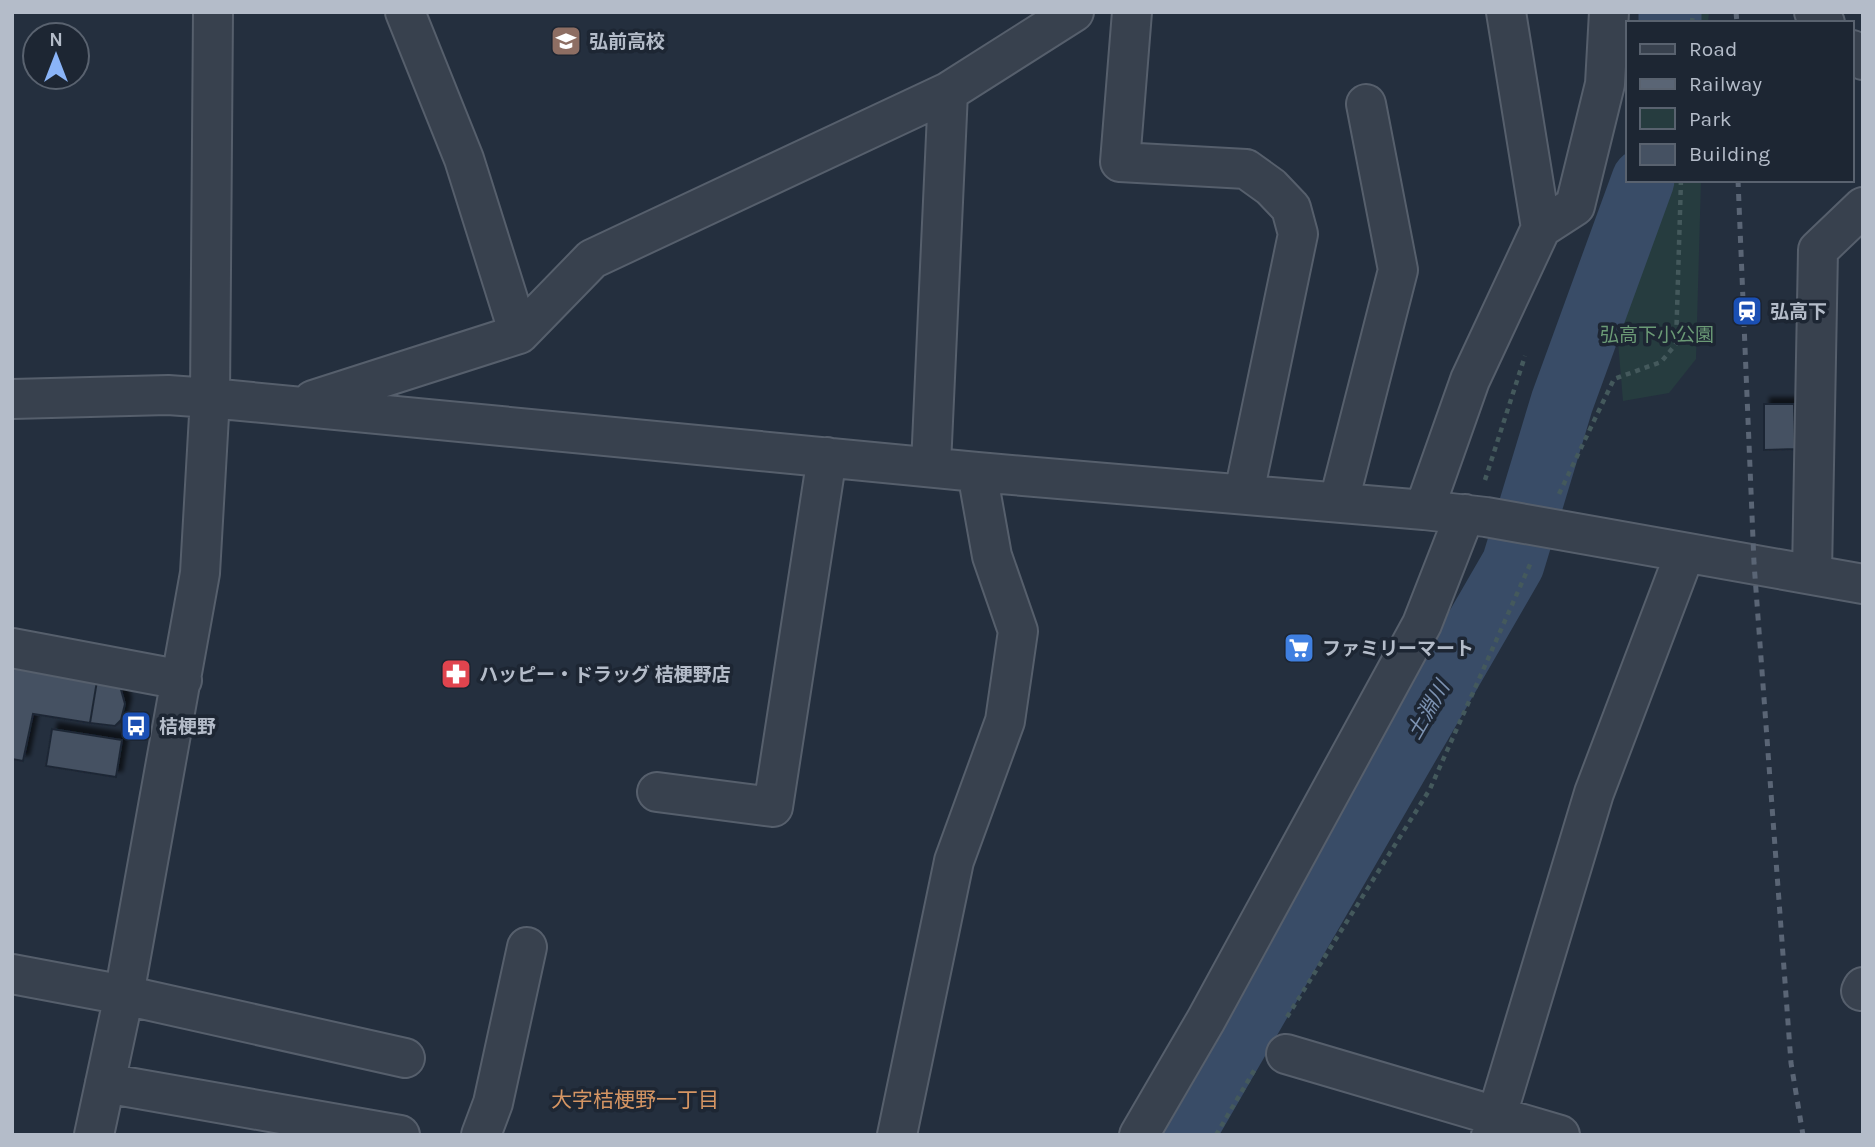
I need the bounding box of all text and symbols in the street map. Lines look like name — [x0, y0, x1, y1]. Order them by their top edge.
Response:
north arrow — [21, 21, 91, 91]
legend — [1626, 21, 1854, 182]
school or university icon: 弘前高校 — [549, 24, 583, 58]
text: N — [49, 29, 63, 51]
place label: 弘前高校 — [589, 31, 665, 53]
text: Road — [1689, 37, 1737, 61]
text: Railway — [1689, 72, 1762, 96]
text: Park — [1689, 107, 1732, 131]
text: Building — [1689, 142, 1770, 166]
station icon: 弘高下 — [1730, 294, 1764, 328]
place label: 弘高下 — [1770, 301, 1827, 323]
park label: 弘高下小公園 — [1600, 324, 1714, 346]
supermarket icon: ファミリーマート — [1282, 631, 1316, 665]
place label: ファミリーマート — [1322, 638, 1474, 660]
pharmacy icon: ハッピー・ドラッグ 桔梗野店 — [439, 657, 473, 691]
place label: ハッピー・ドラッグ 桔梗野店 — [479, 664, 731, 686]
water label: 土淵川 — [1402, 675, 1455, 743]
bus stop icon: 桔梗野 — [119, 709, 153, 743]
place label: 桔梗野 — [159, 716, 216, 738]
district label: 大字桔梗野一丁目 — [551, 1088, 719, 1112]

